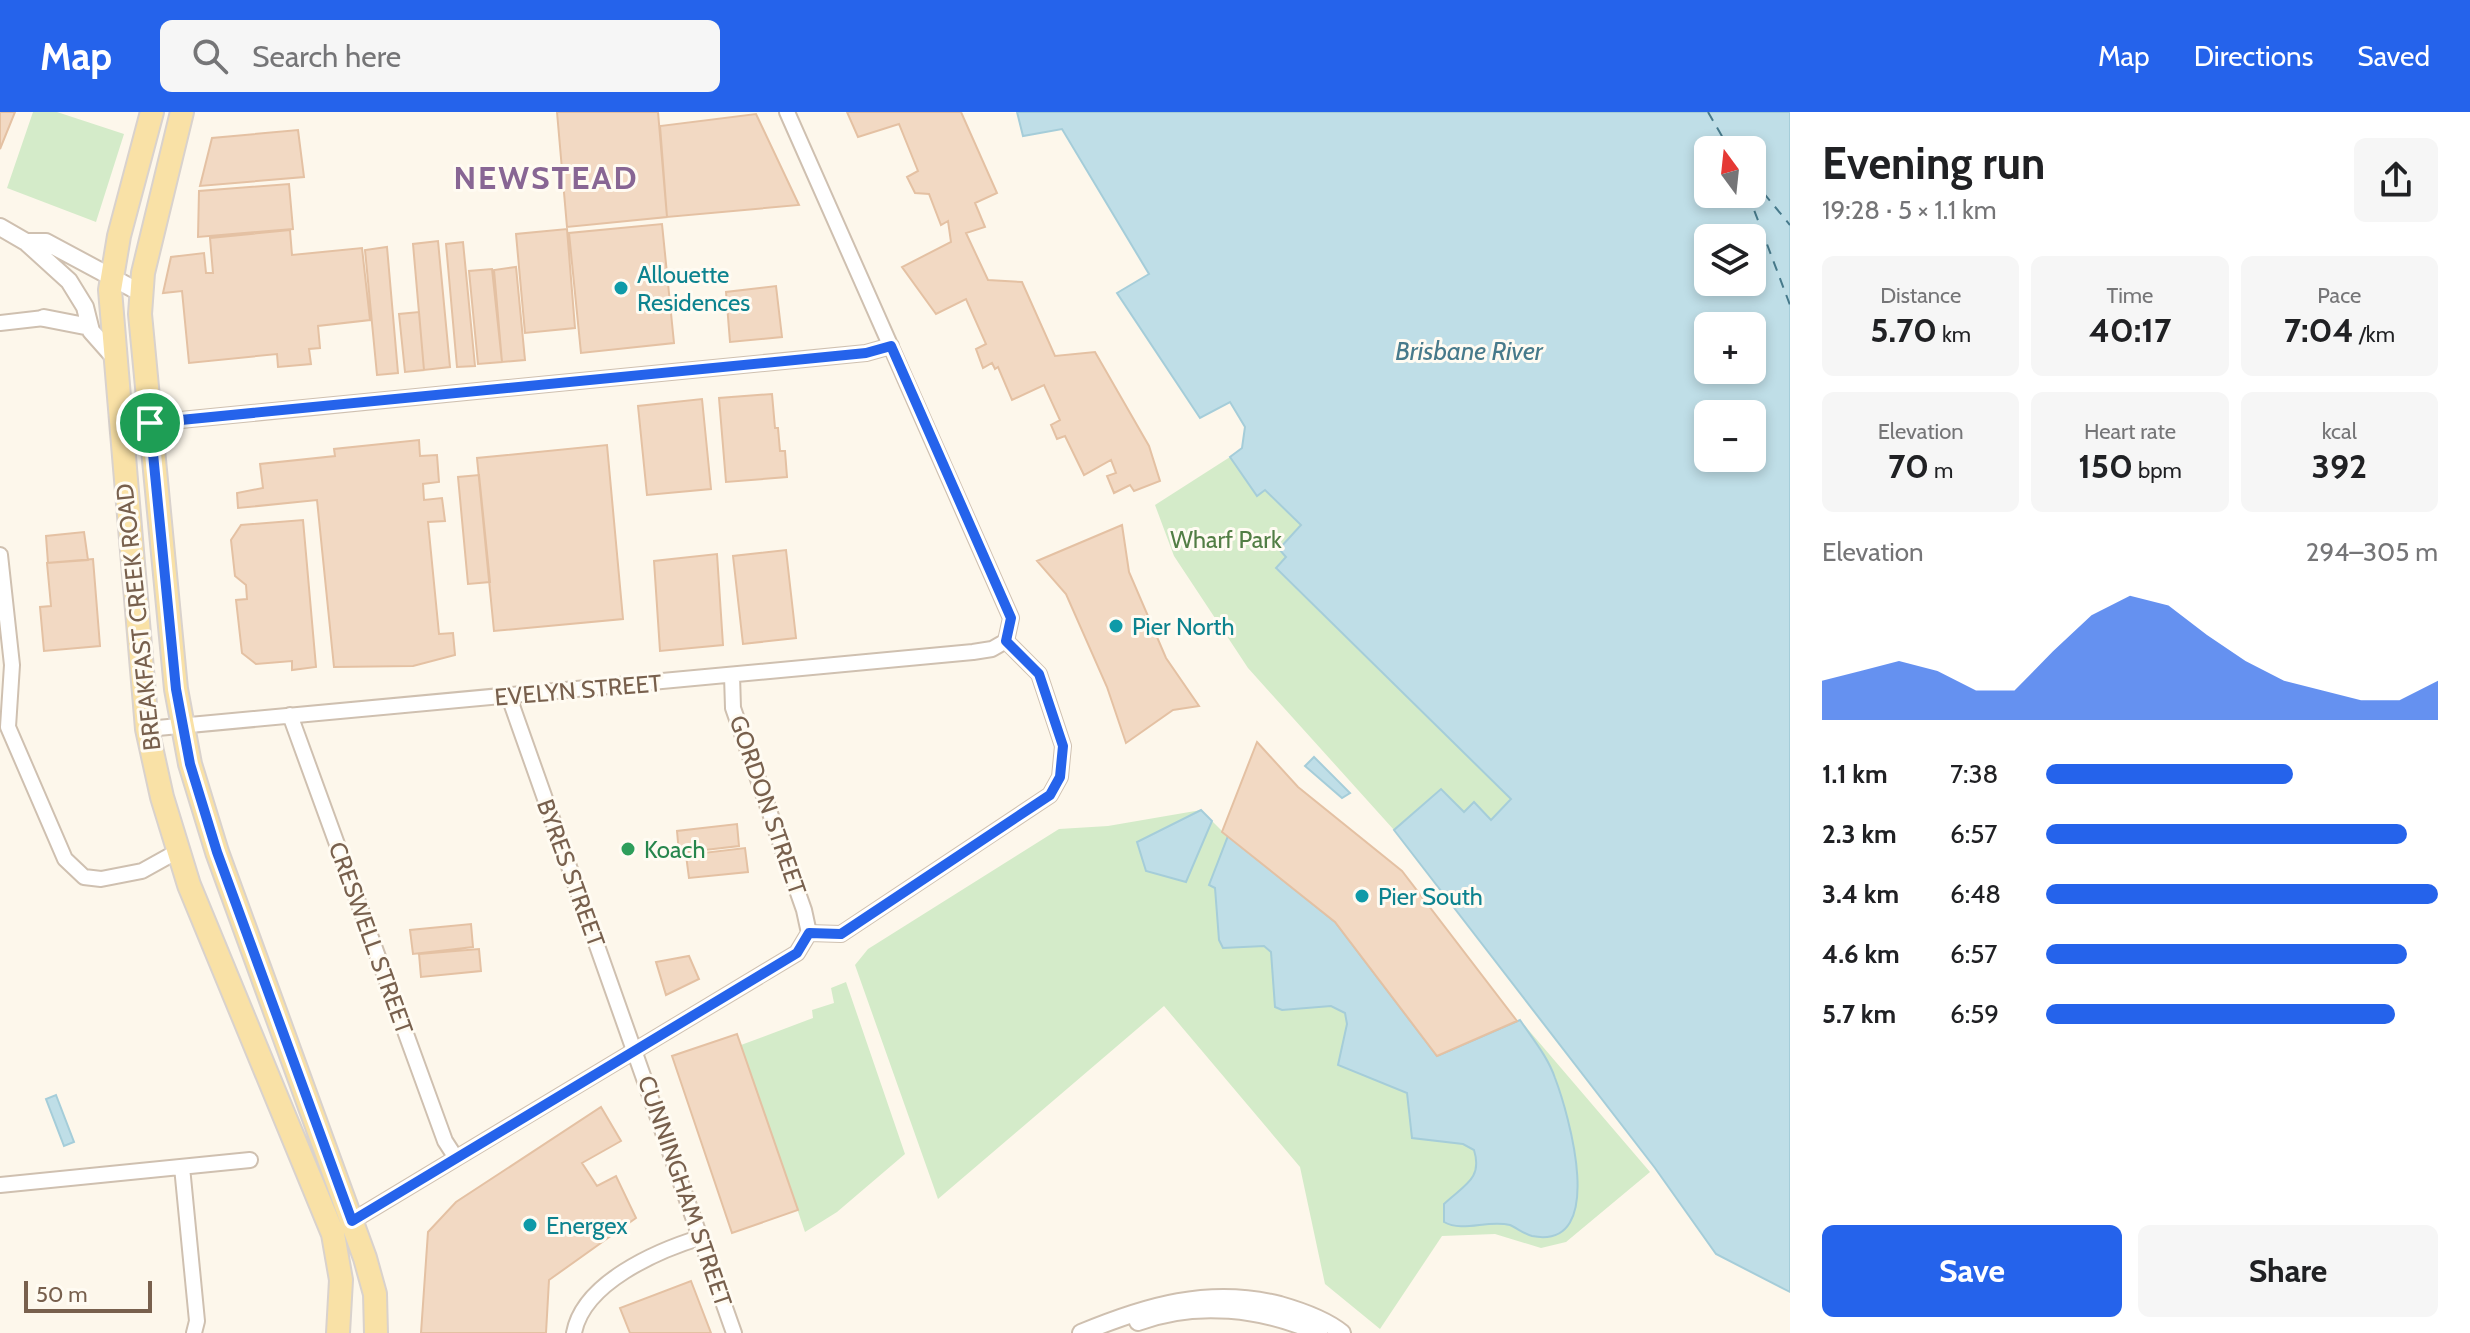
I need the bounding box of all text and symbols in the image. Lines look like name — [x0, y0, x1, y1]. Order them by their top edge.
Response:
search box — [160, 20, 720, 92]
text: Map — [40, 33, 112, 80]
icon: search — [188, 34, 232, 78]
text: Search here — [252, 38, 401, 75]
text: Map — [2098, 39, 2150, 73]
text: Directions — [2194, 39, 2313, 73]
text: Saved — [2357, 39, 2430, 73]
north arrow — [1694, 136, 1766, 208]
map controls — [1694, 136, 1766, 472]
text: Evening run — [1822, 137, 2045, 190]
button: share — [2354, 138, 2438, 222]
district label: NEWSTEAD — [453, 158, 639, 197]
text: 19:28 · 5 × 1.1 km — [1822, 194, 1997, 226]
button: layers — [1694, 224, 1766, 296]
place label: Allouette Residences — [637, 260, 750, 317]
marker: Allouette Residences — [612, 279, 630, 297]
text: Distance — [1880, 282, 1961, 309]
text: Time — [2107, 282, 2153, 309]
text: Pace — [2317, 282, 2361, 309]
text: 5.70 — [1870, 309, 1937, 351]
text: 40:17 — [2089, 309, 2171, 351]
text: 7:04 — [2284, 309, 2354, 351]
button: + — [1694, 312, 1766, 384]
text: km — [1937, 321, 1971, 348]
text: /km — [2354, 321, 2395, 348]
water label: Brisbane River — [1395, 335, 1544, 367]
pin — [116, 389, 184, 457]
button: − — [1694, 400, 1766, 472]
icon: arrive — [128, 401, 172, 445]
text: Elevation — [1878, 418, 1964, 445]
text: Heart rate — [2084, 418, 2176, 445]
text: kcal — [2322, 418, 2357, 445]
text: 70 — [1888, 445, 1929, 487]
text: 150 — [2078, 445, 2133, 487]
text: 392 — [2312, 445, 2367, 487]
text: m — [1929, 457, 1953, 484]
text: bpm — [2133, 457, 2182, 484]
street label: BREAKFAST CREEK ROAD — [110, 482, 166, 752]
park label: Wharf Park — [1170, 525, 1282, 554]
text: Elevation — [1822, 536, 1924, 568]
text: 294–305 m — [2306, 536, 2438, 568]
place label: Pier North — [1132, 612, 1234, 641]
marker: Pier North — [1107, 617, 1125, 635]
street label: EVELYN STREET — [493, 668, 663, 712]
street label: GORDON STREET — [724, 711, 812, 899]
text: 1.1 km — [1822, 758, 1888, 790]
text: 7:38 — [1950, 758, 1998, 790]
street label: BYRES STREET — [531, 795, 611, 951]
text: 2.3 km — [1822, 818, 1897, 850]
text: 6:57 — [1950, 818, 1997, 850]
place label: Koach — [644, 835, 705, 864]
street label: CRESWELL STREET — [323, 838, 419, 1038]
marker: Koach — [619, 840, 637, 858]
text: 3.4 km — [1822, 878, 1899, 910]
text: 6:48 — [1950, 878, 2001, 910]
place label: Pier South — [1378, 882, 1483, 911]
marker: Pier South — [1353, 887, 1371, 905]
text: 4.6 km — [1822, 938, 1900, 970]
text: 6:57 — [1950, 938, 1997, 970]
text: 5.7 km — [1822, 998, 1896, 1030]
text: 6:59 — [1950, 998, 1999, 1030]
street label: CUNNINGHAM STREET — [632, 1072, 738, 1310]
place label: Energex — [546, 1211, 628, 1240]
marker: Energex — [521, 1216, 539, 1234]
button: Save — [1822, 1225, 2122, 1317]
button: Share — [2138, 1225, 2438, 1317]
scale bar — [24, 1277, 152, 1313]
text: 50 m — [36, 1281, 88, 1308]

